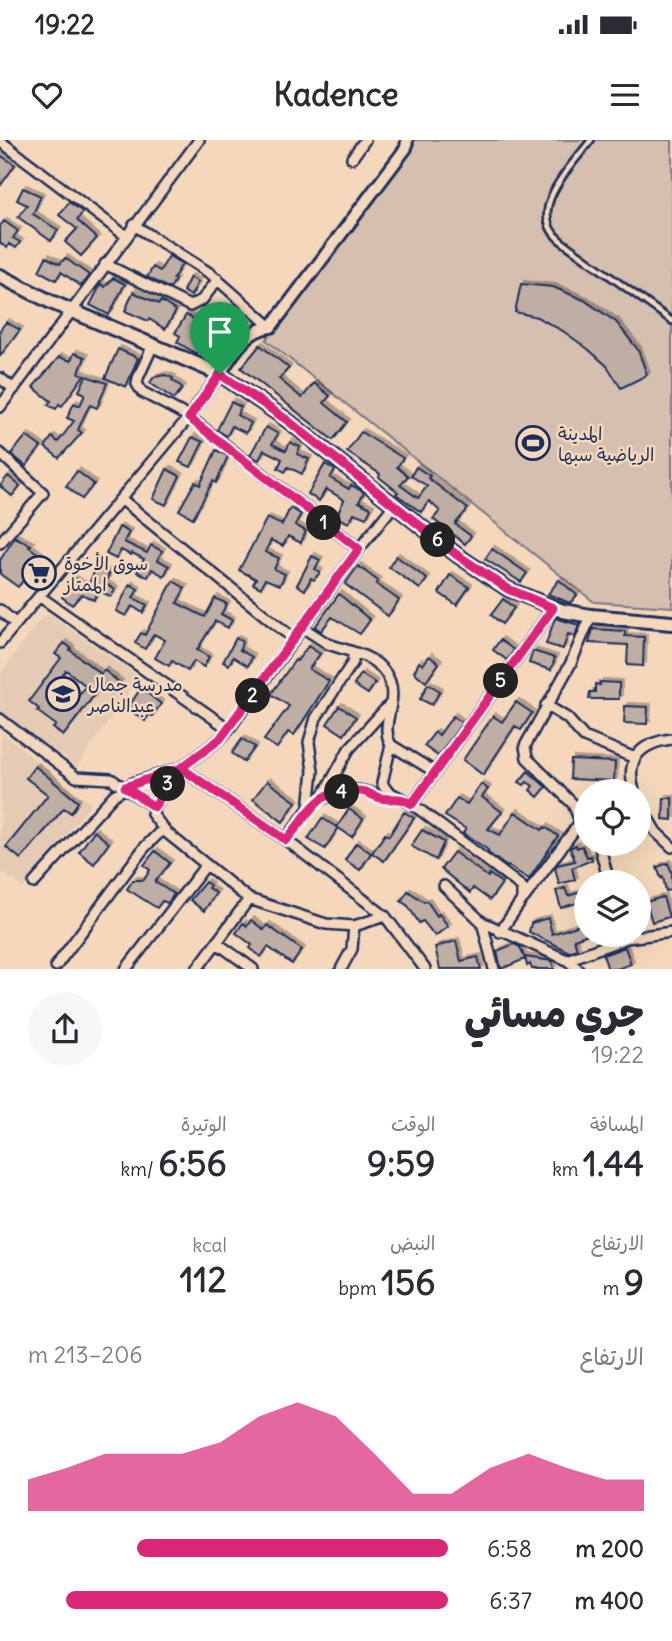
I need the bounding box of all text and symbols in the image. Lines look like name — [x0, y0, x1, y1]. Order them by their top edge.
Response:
text: 19:22 — [35, 8, 95, 41]
text: Kadence — [273, 74, 399, 115]
icon: heart — [28, 76, 66, 114]
icon: menu — [606, 76, 644, 114]
pin — [190, 302, 250, 374]
icon: arrive — [201, 313, 239, 351]
place label: المدينة الرياضية سبها — [558, 422, 655, 466]
sports icon: المدينة الرياضية سبها — [514, 424, 552, 462]
pin: 1 — [306, 506, 342, 540]
text: 1 — [320, 510, 327, 534]
pin: 6 — [420, 522, 456, 558]
text: 6 — [432, 527, 443, 551]
place label: سوق الأخوة الممتاز — [62, 552, 148, 596]
supermarket icon: سوق الأخوة الممتاز — [20, 554, 58, 592]
pin: 5 — [484, 664, 518, 698]
text: 5 — [495, 668, 506, 692]
place label: مدرسة جمال عبدالناصر — [86, 673, 183, 717]
school or university icon: مدرسة جمال عبدالناصر — [44, 675, 82, 713]
pin: 2 — [236, 678, 270, 714]
text: 2 — [247, 683, 258, 707]
pin: 3 — [150, 766, 186, 802]
text: 3 — [162, 771, 173, 795]
pin: 4 — [324, 774, 360, 810]
text: 4 — [336, 779, 347, 803]
map controls — [574, 779, 651, 947]
button: locate — [574, 779, 651, 856]
button: layers — [574, 870, 651, 947]
text: جري مسائي — [464, 990, 644, 1037]
button: share — [28, 992, 102, 1066]
text: 19:22 — [591, 1040, 644, 1069]
text: الوتيرة — [181, 1112, 227, 1136]
text: الوقت — [391, 1112, 435, 1136]
text: المسافة — [590, 1112, 644, 1136]
text: 6:56 — [158, 1141, 227, 1185]
text: 9:59 — [367, 1141, 435, 1185]
text: 1.44 — [583, 1141, 644, 1185]
text: /km — [120, 1157, 158, 1181]
text: km — [552, 1157, 583, 1181]
text: النبض — [390, 1231, 435, 1255]
text: الارتفاع — [591, 1231, 644, 1255]
text: kcal — [192, 1233, 227, 1257]
text: 112 — [180, 1257, 227, 1301]
text: 156 — [381, 1260, 435, 1304]
text: 9 — [624, 1260, 644, 1304]
text: bpm — [339, 1276, 381, 1300]
text: m — [603, 1276, 624, 1300]
text: 206–213 m — [28, 1340, 143, 1369]
text: الارتفاع — [580, 1342, 644, 1371]
text: 6:58 — [487, 1534, 532, 1563]
text: 200 m — [575, 1534, 644, 1563]
text: 6:37 — [489, 1586, 532, 1615]
text: 400 m — [575, 1586, 644, 1615]

